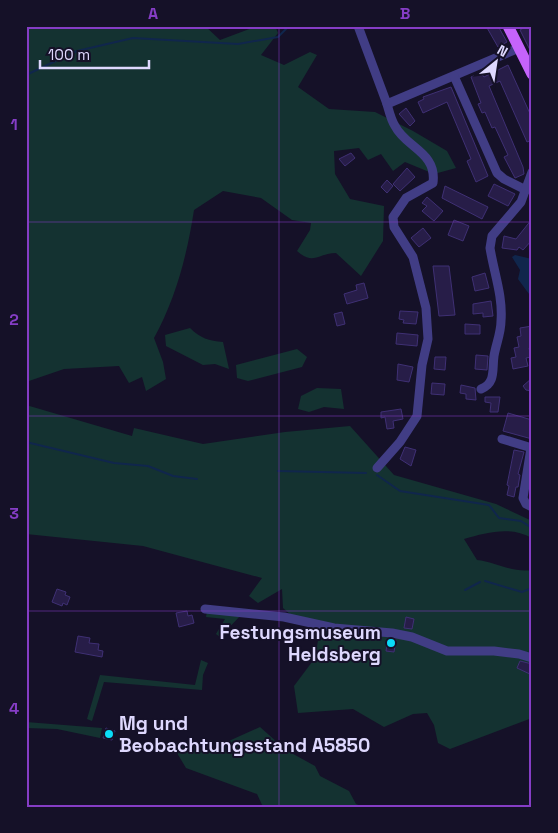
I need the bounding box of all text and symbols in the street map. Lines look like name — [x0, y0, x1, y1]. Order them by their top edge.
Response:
text: A — [148, 3, 158, 24]
text: B — [400, 3, 410, 24]
scale bar — [40, 38, 149, 70]
north arrow — [470, 38, 520, 88]
text: N — [494, 41, 511, 61]
text: 100 m — [48, 45, 90, 64]
text: 1 — [10, 114, 18, 135]
text: 2 — [9, 309, 19, 330]
text: 3 — [9, 503, 19, 524]
place label: Festungsmuseum Heldsberg — [219, 620, 381, 667]
marker: Festungsmuseum Heldsberg — [385, 637, 397, 649]
text: 4 — [9, 698, 19, 719]
place label: Mg und Beobachtungsstand A5850 — [119, 711, 370, 758]
marker: Mg und Beobachtungsstand A5850 — [103, 728, 115, 740]

